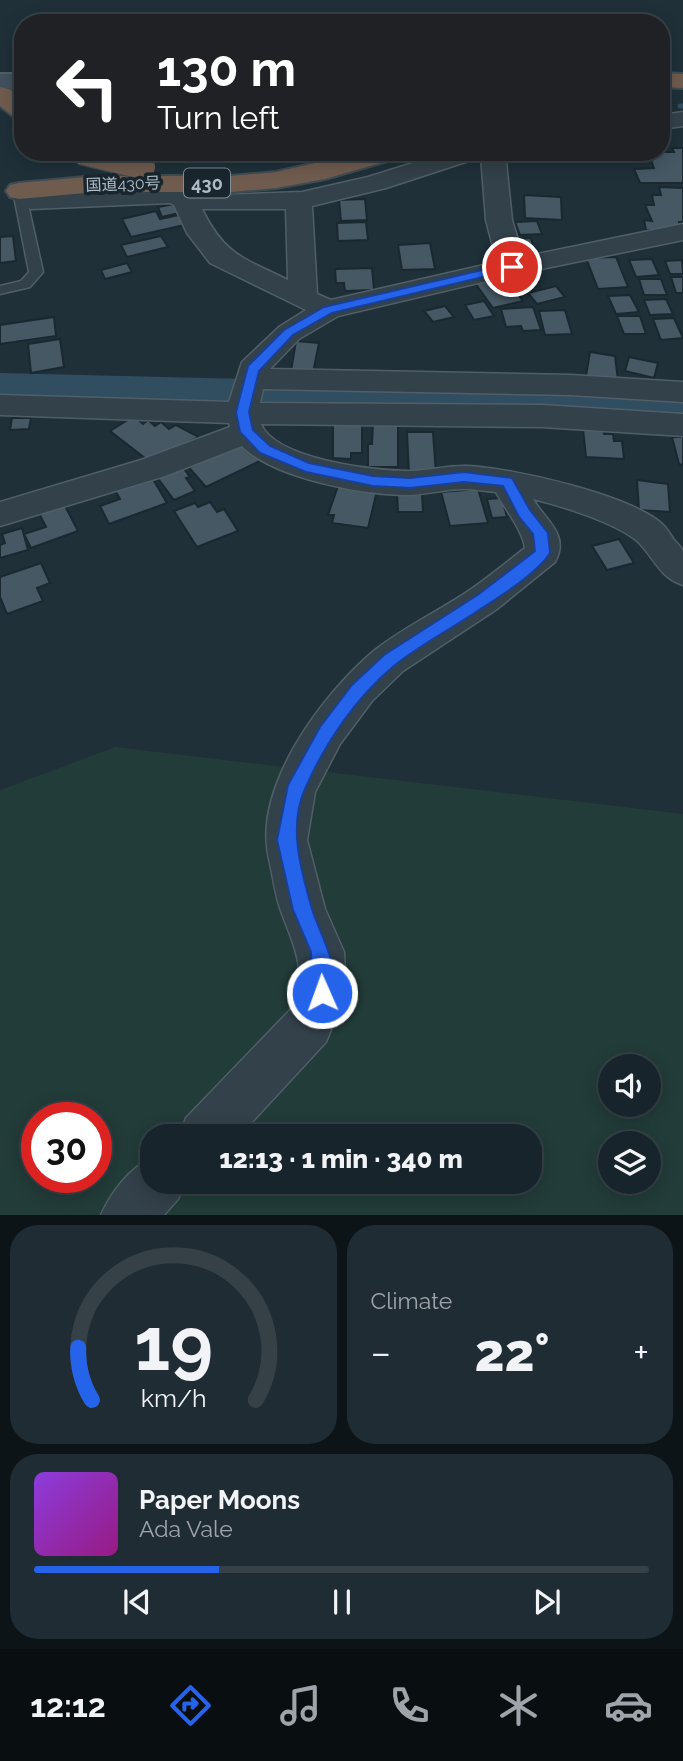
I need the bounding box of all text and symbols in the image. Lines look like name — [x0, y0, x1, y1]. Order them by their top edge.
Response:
text: 130 m — [157, 40, 296, 97]
icon: left — [42, 42, 133, 133]
text: Turn left — [157, 99, 279, 136]
road number: 430 — [184, 168, 230, 198]
street label: 国道430号 — [85, 173, 161, 195]
pin — [482, 237, 542, 297]
icon: arrive — [493, 248, 531, 286]
position arrow — [285, 956, 359, 1030]
map controls — [598, 1054, 661, 1194]
button: sound — [598, 1054, 661, 1117]
speed limit sign: 30 — [21, 1102, 112, 1193]
button: layers — [598, 1131, 661, 1194]
text: 12:13 · 1 min · 340 m — [219, 1144, 463, 1174]
text: Climate — [371, 1287, 452, 1314]
text: 19 — [134, 1303, 213, 1388]
text: 22° — [474, 1322, 550, 1383]
text: − — [371, 1330, 391, 1375]
text: + — [633, 1330, 649, 1375]
text: km/h — [140, 1383, 206, 1413]
text: Paper Moons — [139, 1485, 300, 1515]
text: Ada Vale — [139, 1515, 233, 1542]
icon: previous — [118, 1583, 156, 1621]
icon: pause — [323, 1583, 361, 1621]
icon: next — [528, 1583, 566, 1621]
icon: directions — [166, 1681, 215, 1730]
icon: music — [276, 1681, 325, 1730]
icon: phone — [385, 1681, 434, 1730]
icon: climate — [494, 1681, 543, 1730]
icon: car — [604, 1681, 653, 1730]
text: 12:12 — [30, 1687, 106, 1724]

